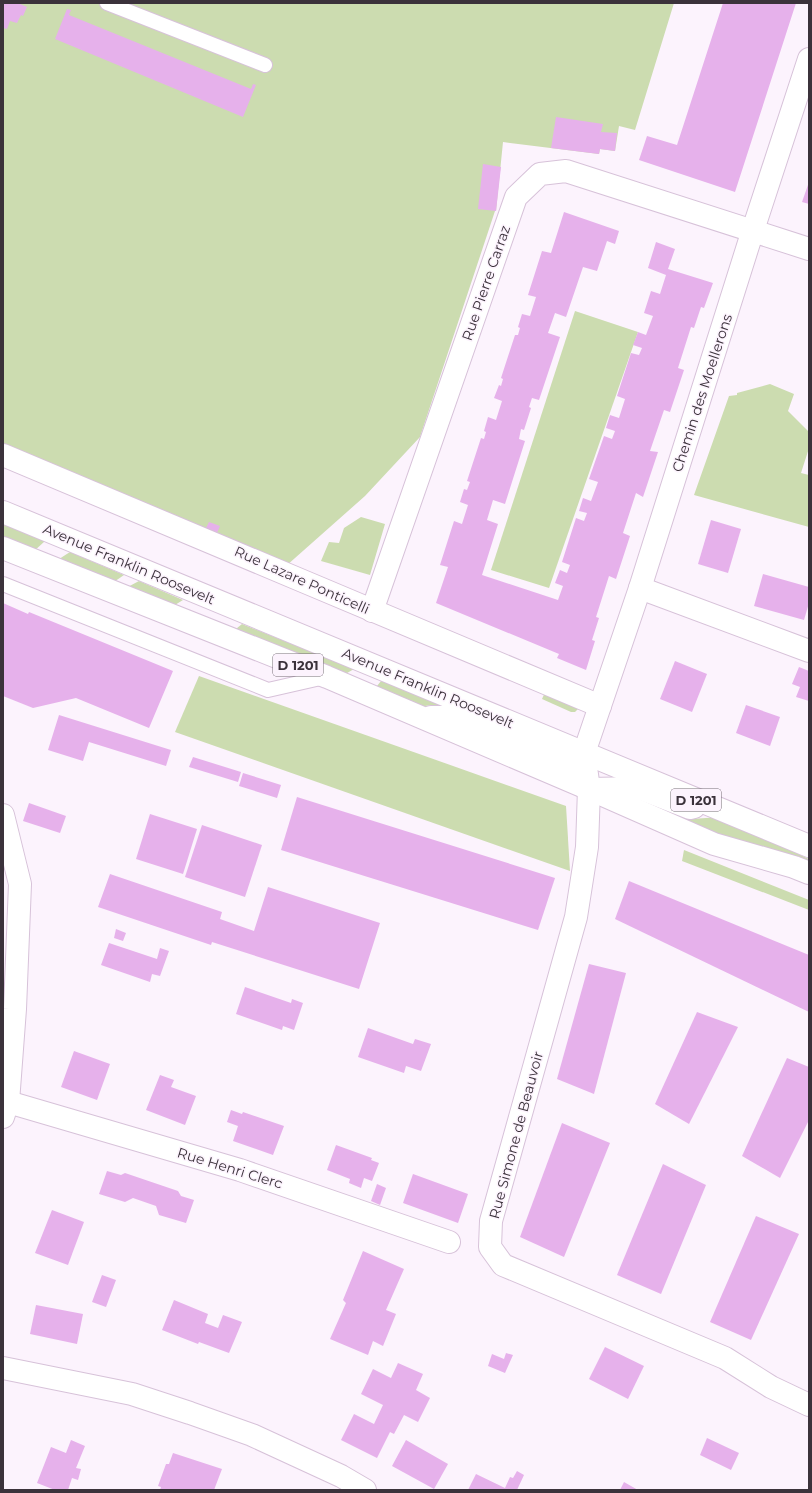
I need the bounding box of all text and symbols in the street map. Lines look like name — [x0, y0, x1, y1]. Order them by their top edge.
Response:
street label: Rue Pierre Carraz — [458, 223, 514, 343]
street label: Chemin des Moellerons — [668, 312, 736, 474]
street label: Avenue Franklin Roosevelt — [40, 520, 218, 609]
street label: Rue Lazare Ponticelli — [232, 542, 372, 618]
street label: Avenue Franklin Roosevelt — [339, 644, 517, 733]
road number: D 1201 — [273, 654, 323, 676]
road number: D 1201 — [671, 789, 721, 811]
street label: Rue Simone de Beauvoir — [485, 1049, 547, 1221]
street label: Rue Henri Clerc — [175, 1143, 285, 1193]

